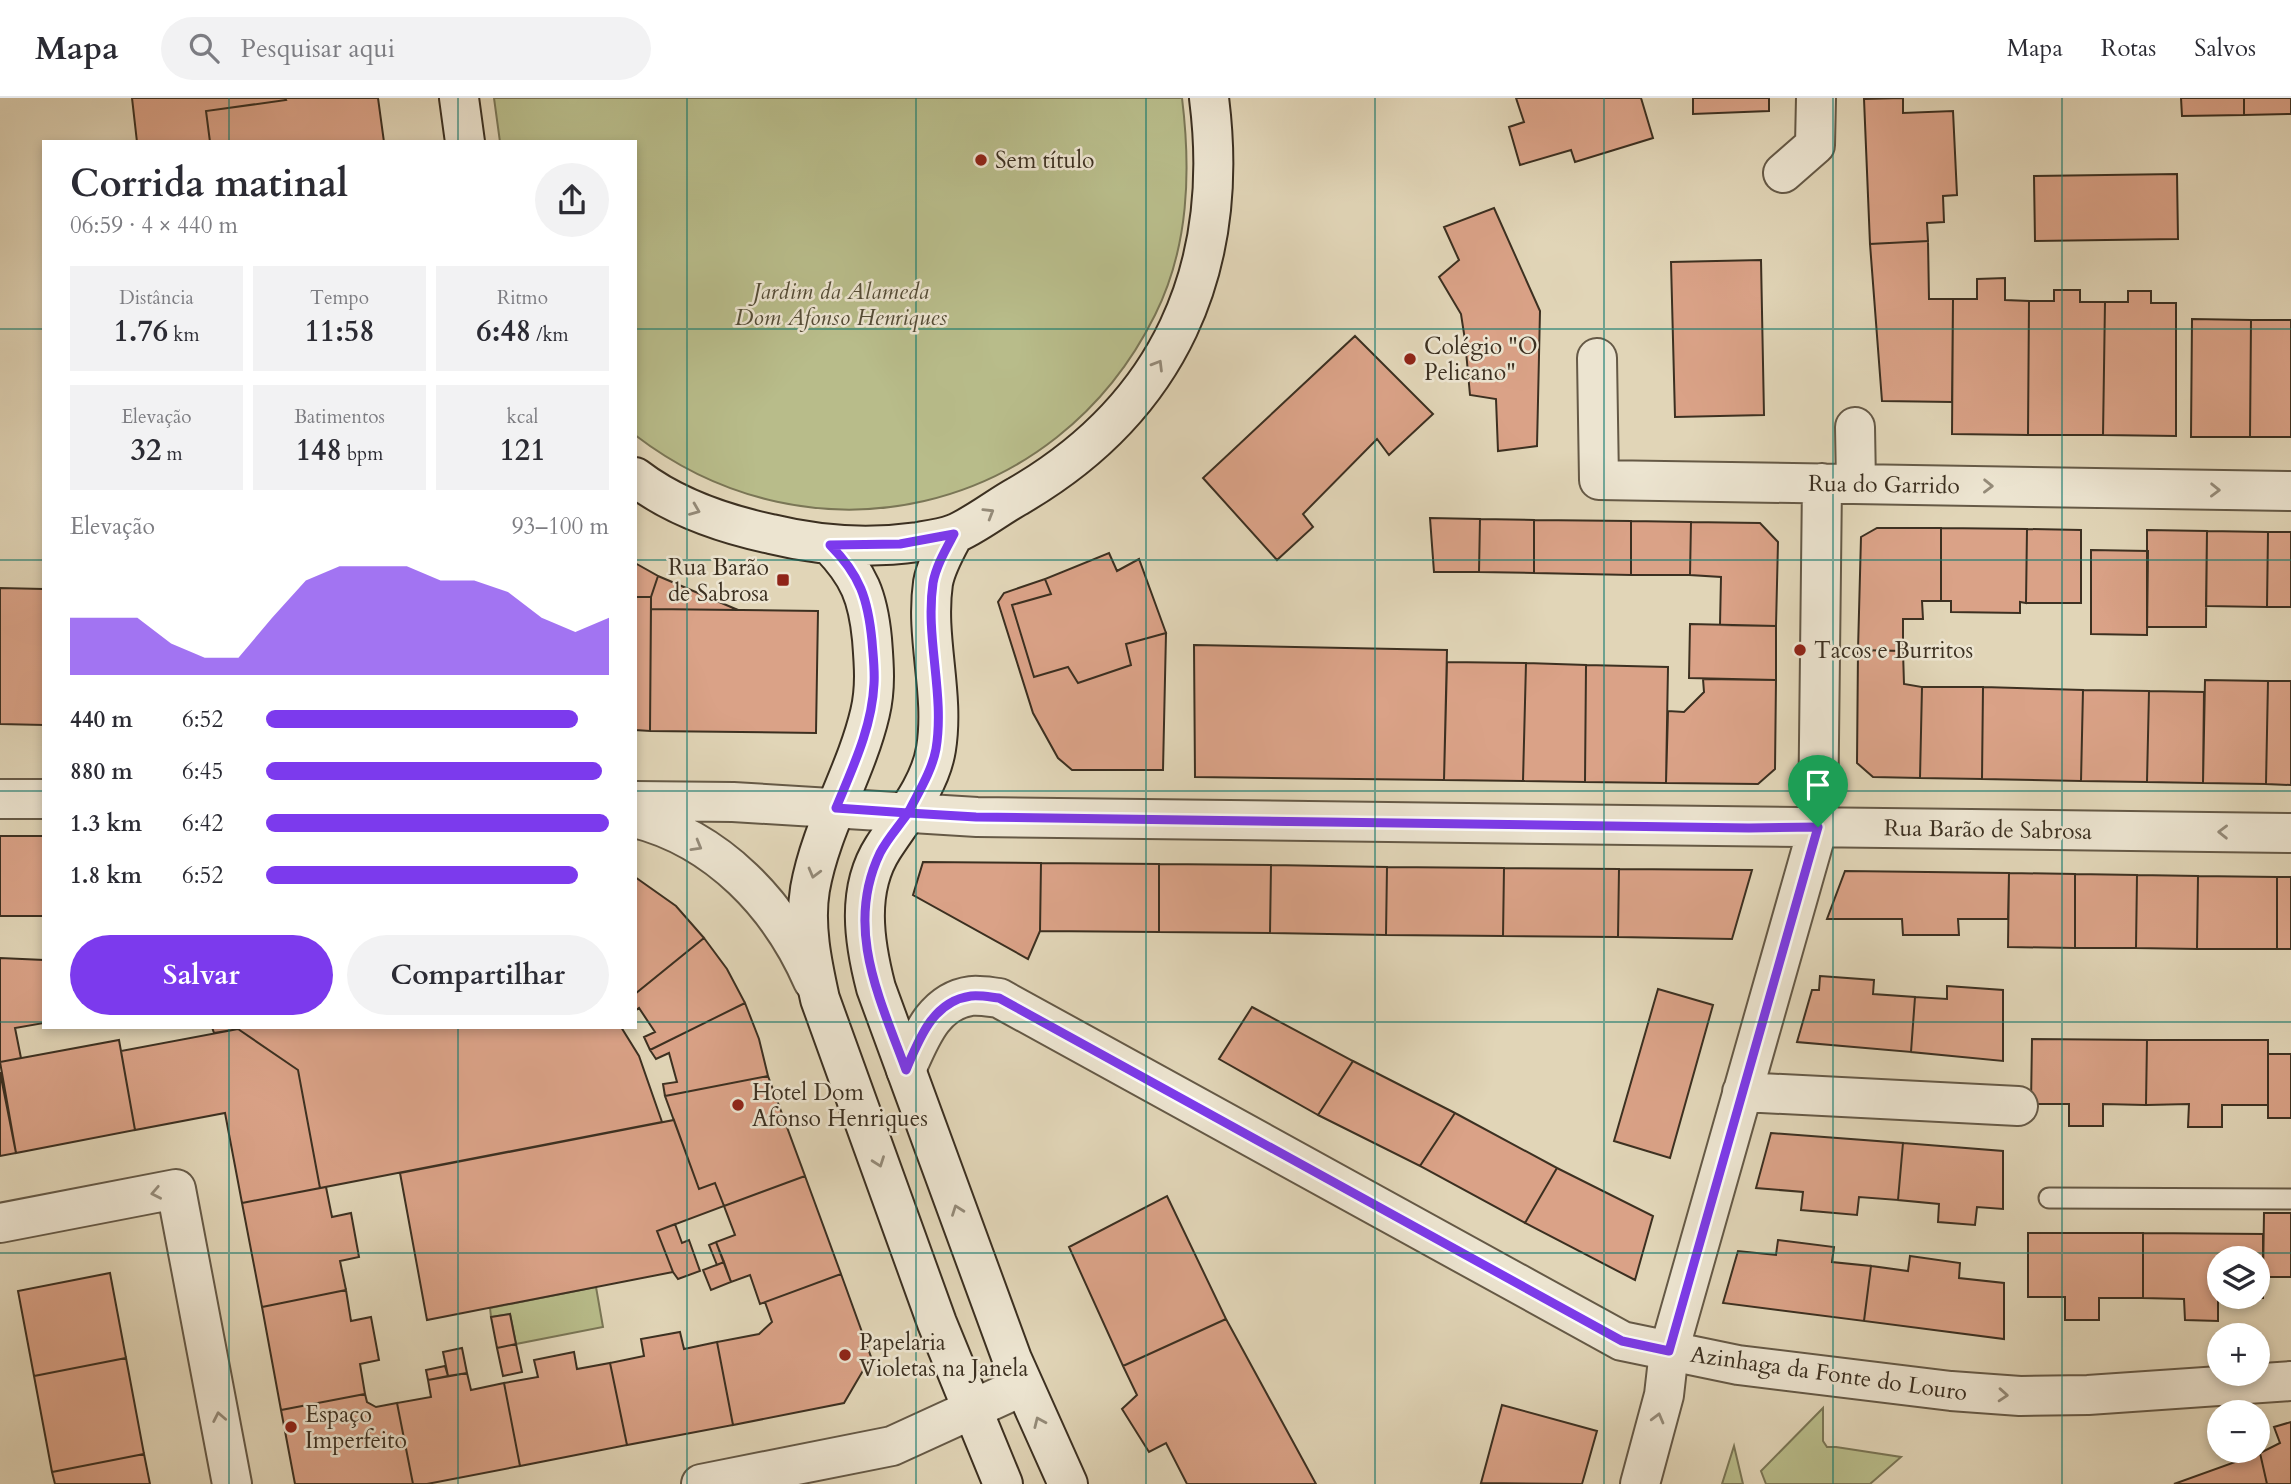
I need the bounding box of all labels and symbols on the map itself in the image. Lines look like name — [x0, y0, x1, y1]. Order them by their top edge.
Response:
place label: Sem título — [995, 145, 1095, 176]
marker: Sem título — [973, 152, 989, 168]
park label: Jardim da Alameda Dom Afonso Henriques — [735, 276, 947, 333]
place label: Colégio "O Pelicano" — [1424, 331, 1538, 388]
marker: Colégio "O Pelicano" — [1402, 351, 1418, 367]
one-way arrow — [1150, 360, 1163, 373]
street label: Rua do Garrido — [1808, 468, 1960, 501]
one-way arrow — [1983, 478, 1994, 494]
one-way arrow — [2211, 482, 2221, 498]
one-way arrow — [687, 502, 700, 516]
one-way arrow — [981, 508, 994, 521]
place label: Rua Barão de Sabrosa — [668, 552, 769, 609]
marker: Rua Barão de Sabrosa — [775, 572, 791, 588]
place label: Tacos e Burritos — [1814, 635, 1973, 666]
marker: Tacos e Burritos — [1792, 642, 1808, 658]
pin — [1788, 755, 1848, 827]
street label: Rua Barão de Sabrosa — [1884, 812, 2092, 847]
one-way arrow — [2217, 824, 2228, 840]
one-way arrow — [690, 838, 703, 851]
one-way arrow — [808, 867, 823, 879]
place label: Hotel Dom Afonso Henriques — [752, 1077, 928, 1134]
marker: Hotel Dom Afonso Henriques — [730, 1097, 746, 1113]
one-way arrow — [871, 1155, 885, 1167]
one-way arrow — [150, 1185, 162, 1200]
one-way arrow — [951, 1205, 965, 1217]
place label: Papelaria Violetas na Janela — [859, 1327, 1028, 1384]
street label: Azinhaga da Fonte do Louro — [1689, 1339, 1969, 1408]
marker: Papelaria Violetas na Janela — [837, 1347, 853, 1363]
one-way arrow — [1998, 1387, 2009, 1402]
place label: Espaço Imperfeito — [305, 1399, 407, 1456]
one-way arrow — [213, 1411, 228, 1423]
one-way arrow — [1650, 1412, 1664, 1424]
one-way arrow — [1033, 1417, 1047, 1429]
marker: Espaço Imperfeito — [283, 1419, 299, 1435]

